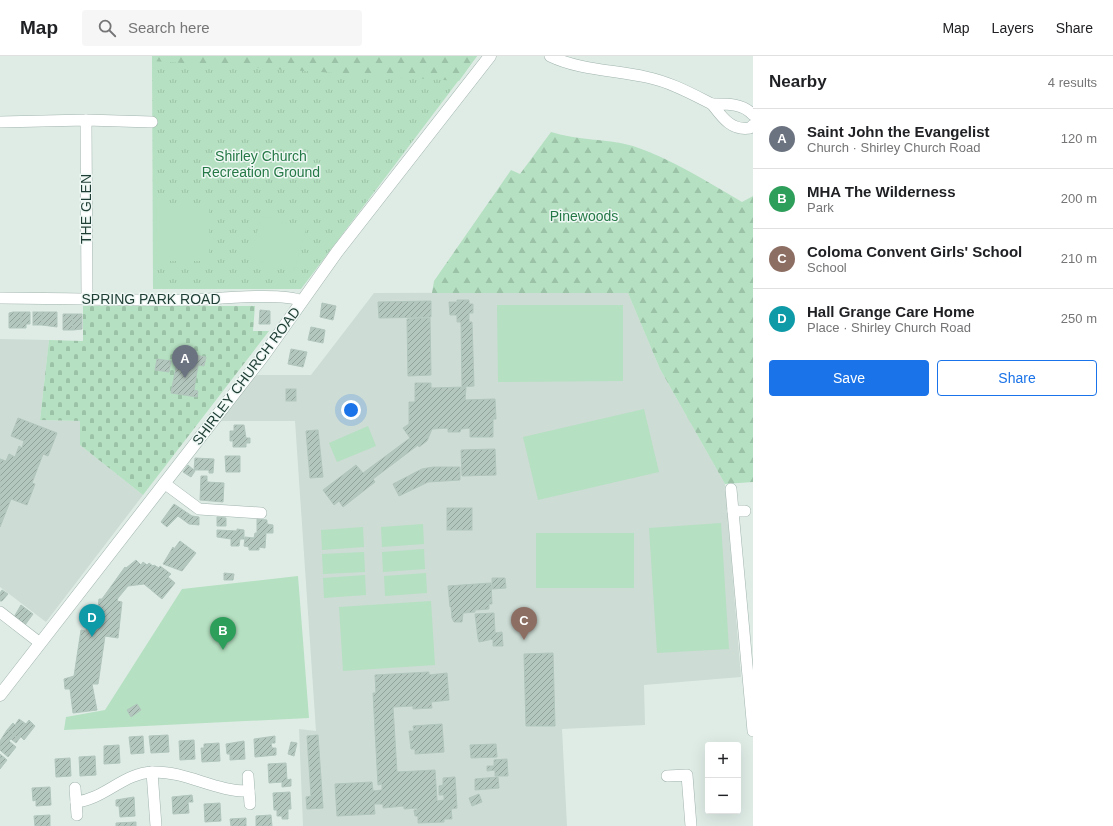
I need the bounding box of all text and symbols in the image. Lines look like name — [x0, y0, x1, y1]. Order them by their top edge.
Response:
search box — [82, 10, 362, 46]
text: Map — [20, 17, 58, 38]
icon: search — [96, 17, 118, 39]
text: Search here — [128, 19, 210, 36]
text: Map — [942, 20, 970, 36]
text: Layers — [992, 20, 1034, 36]
text: Share — [1056, 20, 1093, 36]
text: Nearby — [769, 72, 827, 91]
text: 4 results — [1048, 75, 1097, 90]
text: Saint John the Evangelist — [807, 123, 990, 140]
text: A — [777, 131, 787, 146]
text: 120 m — [1061, 131, 1097, 146]
text: Church · Shirley Church Road — [807, 140, 980, 155]
park label: Shirley Church Recreation Ground — [202, 148, 320, 180]
street label: THE GLEN — [78, 174, 94, 244]
text: MHA The Wilderness — [807, 183, 956, 200]
text: B — [777, 191, 787, 206]
text: 200 m — [1061, 191, 1097, 206]
text: Park — [807, 200, 834, 215]
park label: Pinewoods — [550, 208, 618, 224]
text: Coloma Convent Girls' School — [807, 243, 1022, 260]
text: C — [777, 251, 787, 266]
text: 210 m — [1061, 251, 1097, 266]
text: School — [807, 260, 847, 275]
street label: SPRING PARK ROAD — [82, 291, 221, 307]
text: Hall Grange Care Home — [807, 303, 975, 320]
street label: SHIRLEY CHURCH ROAD — [189, 304, 303, 448]
text: D — [777, 311, 787, 326]
text: 250 m — [1061, 311, 1097, 326]
text: Place · Shirley Church Road — [807, 320, 971, 335]
pin: A — [172, 345, 198, 378]
button: Save — [769, 360, 929, 396]
button: Share — [937, 360, 1097, 396]
your location — [341, 400, 361, 420]
pin: D — [79, 604, 105, 637]
pin: C — [511, 607, 537, 640]
pin: B — [210, 617, 236, 650]
map controls — [705, 742, 741, 814]
button: + — [705, 742, 741, 778]
button: − — [705, 778, 741, 814]

